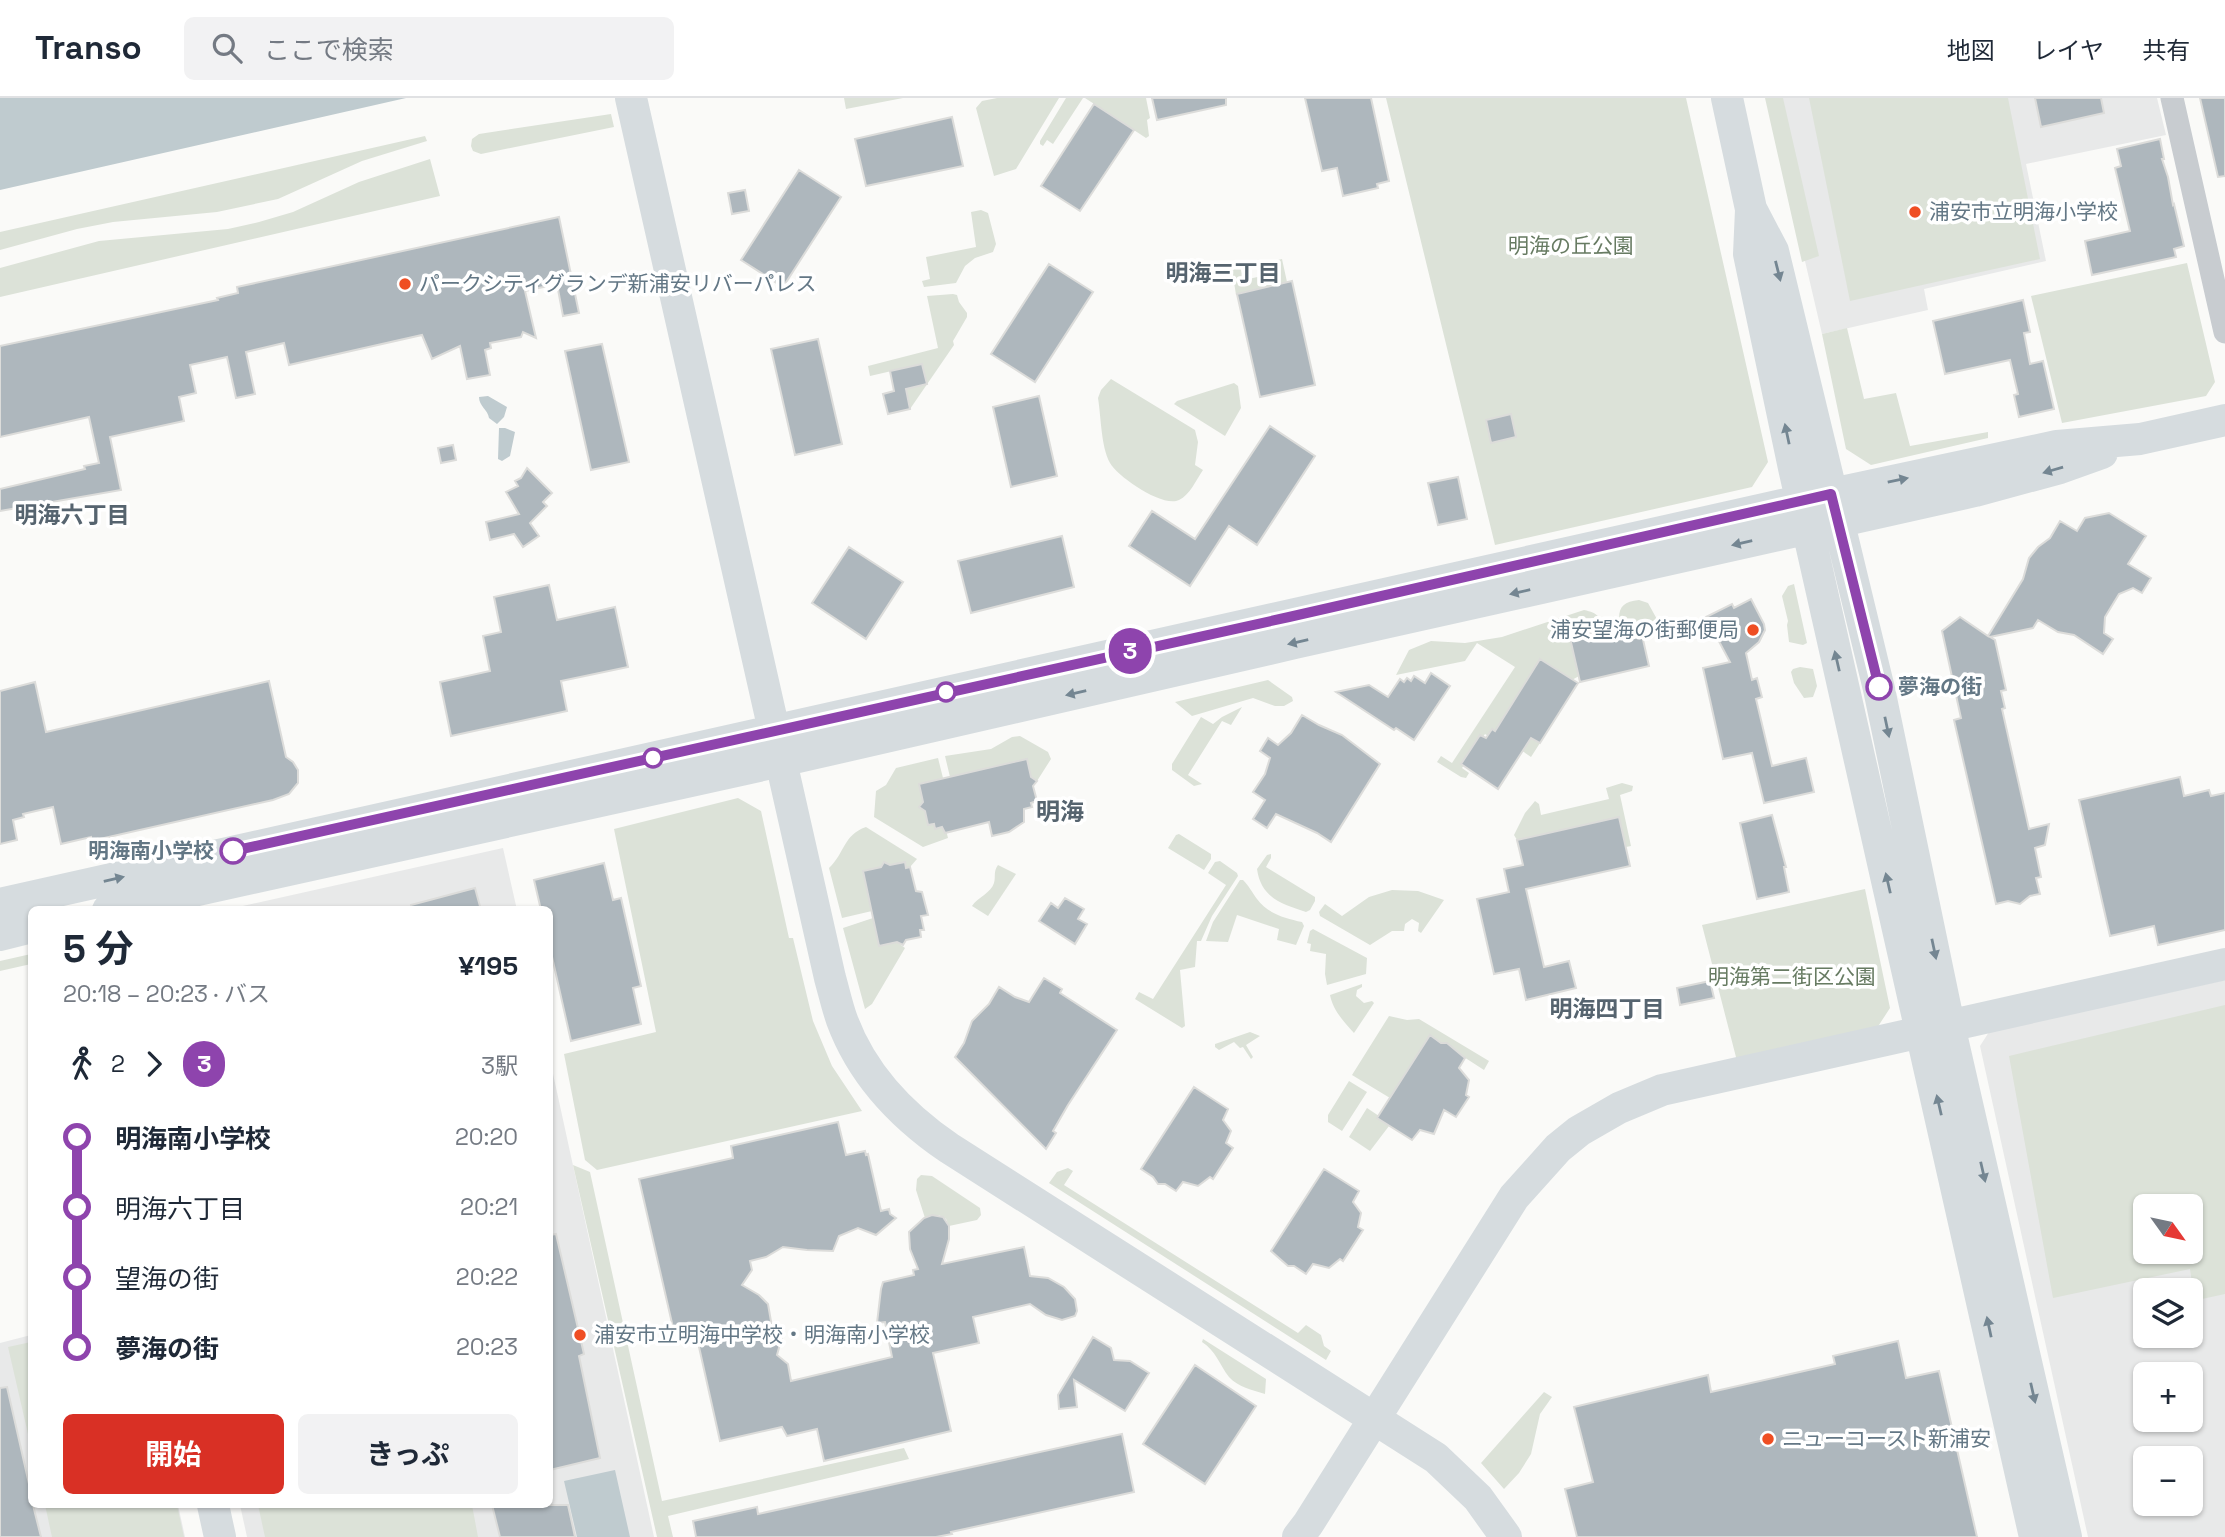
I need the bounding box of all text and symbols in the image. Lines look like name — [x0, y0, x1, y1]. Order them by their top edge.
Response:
search box — [184, 17, 674, 80]
text: Transo — [35, 27, 142, 69]
icon: search — [208, 29, 246, 67]
text: ここで検索 — [264, 33, 394, 67]
text: 地図 — [1947, 35, 1995, 66]
text: レイヤ — [2033, 35, 2104, 66]
text: 共有 — [2142, 35, 2190, 66]
place label: 浦安市立明海小学校 — [1929, 198, 2118, 225]
marker: 浦安市立明海小学校 — [1907, 204, 1923, 220]
park label: 明海の丘公園 — [1508, 232, 1634, 259]
district label: 明海三丁目 — [1166, 258, 1281, 288]
one-way arrow — [1773, 261, 1784, 283]
place label: パークシティグランデ新浦安リバーパレス — [419, 270, 817, 297]
marker: パークシティグランデ新浦安リバーパレス — [397, 276, 413, 292]
one-way arrow — [1782, 423, 1793, 445]
one-way arrow — [2042, 465, 2063, 475]
one-way arrow — [1887, 474, 1909, 485]
district label: 明海六丁目 — [15, 500, 130, 530]
one-way arrow — [1731, 537, 1753, 548]
one-way arrow — [1509, 587, 1531, 598]
place label: 浦安望海の街郵便局 — [1550, 616, 1739, 643]
marker: 浦安望海の街郵便局 — [1745, 622, 1761, 638]
line badge: 3 — [1107, 628, 1153, 674]
text: 3 — [1123, 635, 1137, 666]
one-way arrow — [1287, 637, 1309, 648]
one-way arrow — [1832, 650, 1843, 672]
place label: 夢海の街 — [1898, 673, 1982, 700]
marker: 夢海の街 — [1866, 674, 1892, 700]
unlabelled marker — [936, 682, 956, 702]
one-way arrow — [1065, 687, 1087, 698]
one-way arrow — [1882, 716, 1893, 738]
unlabelled marker — [643, 748, 663, 768]
district label: 明海 — [1036, 796, 1084, 827]
place label: 明海南小学校 — [88, 837, 214, 864]
marker: 明海南小学校 — [220, 838, 246, 864]
one-way arrow — [1883, 872, 1894, 894]
one-way arrow — [103, 873, 125, 884]
text: 5 分 — [63, 925, 133, 973]
one-way arrow — [1928, 938, 1939, 960]
text: ¥195 — [458, 949, 518, 983]
park label: 明海第二街区公園 — [1708, 963, 1876, 990]
text: 20:18 – 20:23 · バス — [63, 979, 270, 1009]
district label: 明海四丁目 — [1550, 994, 1665, 1024]
icon: walk — [63, 1045, 101, 1083]
icon: forward — [135, 1045, 173, 1083]
text: 3 — [197, 1048, 211, 1079]
text: 2 — [111, 1049, 125, 1079]
text: 3駅 — [481, 1051, 518, 1081]
one-way arrow — [1933, 1094, 1944, 1116]
text: 明海南小学校 — [115, 1122, 271, 1156]
text: 20:20 — [455, 1122, 518, 1152]
one-way arrow — [1977, 1161, 1988, 1183]
text: 明海六丁目 — [115, 1192, 245, 1226]
text: 20:21 — [460, 1192, 518, 1222]
north arrow — [2133, 1194, 2203, 1264]
map controls — [2133, 1194, 2203, 1516]
text: 望海の街 — [115, 1262, 219, 1296]
text: 20:22 — [456, 1262, 518, 1292]
button: layers — [2133, 1278, 2203, 1348]
one-way arrow — [1983, 1316, 1994, 1338]
place label: 浦安市立明海中学校・明海南小学校 — [594, 1321, 930, 1348]
marker: 浦安市立明海中学校・明海南小学校 — [572, 1327, 588, 1343]
text: 夢海の街 — [115, 1332, 219, 1366]
text: 20:23 — [456, 1332, 518, 1362]
button: + — [2133, 1362, 2203, 1432]
one-way arrow — [2028, 1383, 2039, 1405]
button: 開始 — [63, 1414, 284, 1494]
button: きっぷ — [298, 1414, 518, 1494]
place label: ニューコースト新浦安 — [1782, 1425, 1991, 1452]
marker: ニューコースト新浦安 — [1760, 1431, 1776, 1447]
button: − — [2133, 1446, 2203, 1516]

